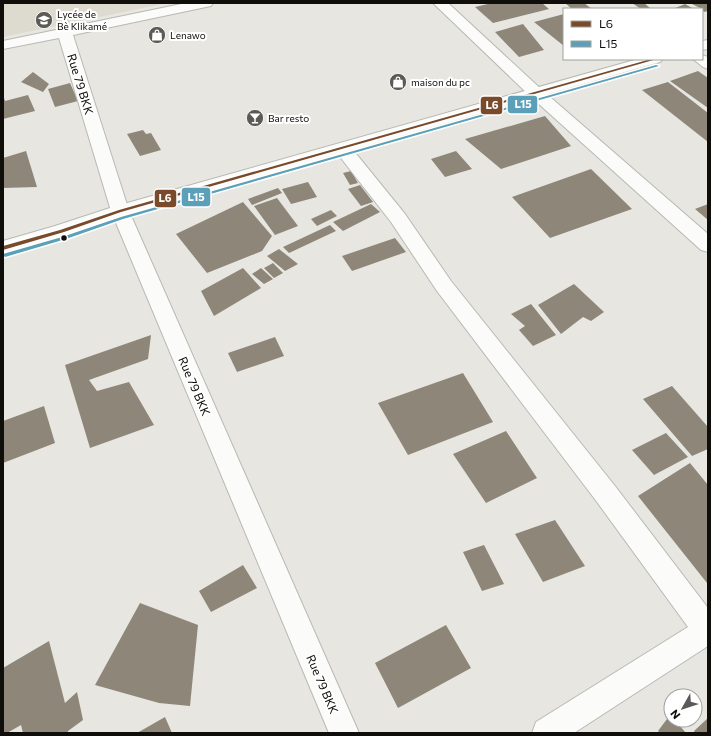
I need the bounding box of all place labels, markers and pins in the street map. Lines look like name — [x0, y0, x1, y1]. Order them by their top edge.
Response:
place label: Lycée de Bè Klikamé — [57, 8, 107, 32]
school or university icon: Lycée de Bè Klikamé — [34, 10, 54, 30]
shop icon: Lenawo — [147, 25, 167, 45]
place label: Lenawo — [170, 29, 206, 41]
shop icon: maison du pc — [388, 72, 408, 92]
place label: maison du pc — [411, 76, 470, 88]
bar icon: Bar resto — [245, 108, 265, 128]
place label: Bar resto — [268, 112, 309, 124]
unlabelled marker — [59, 233, 69, 243]

